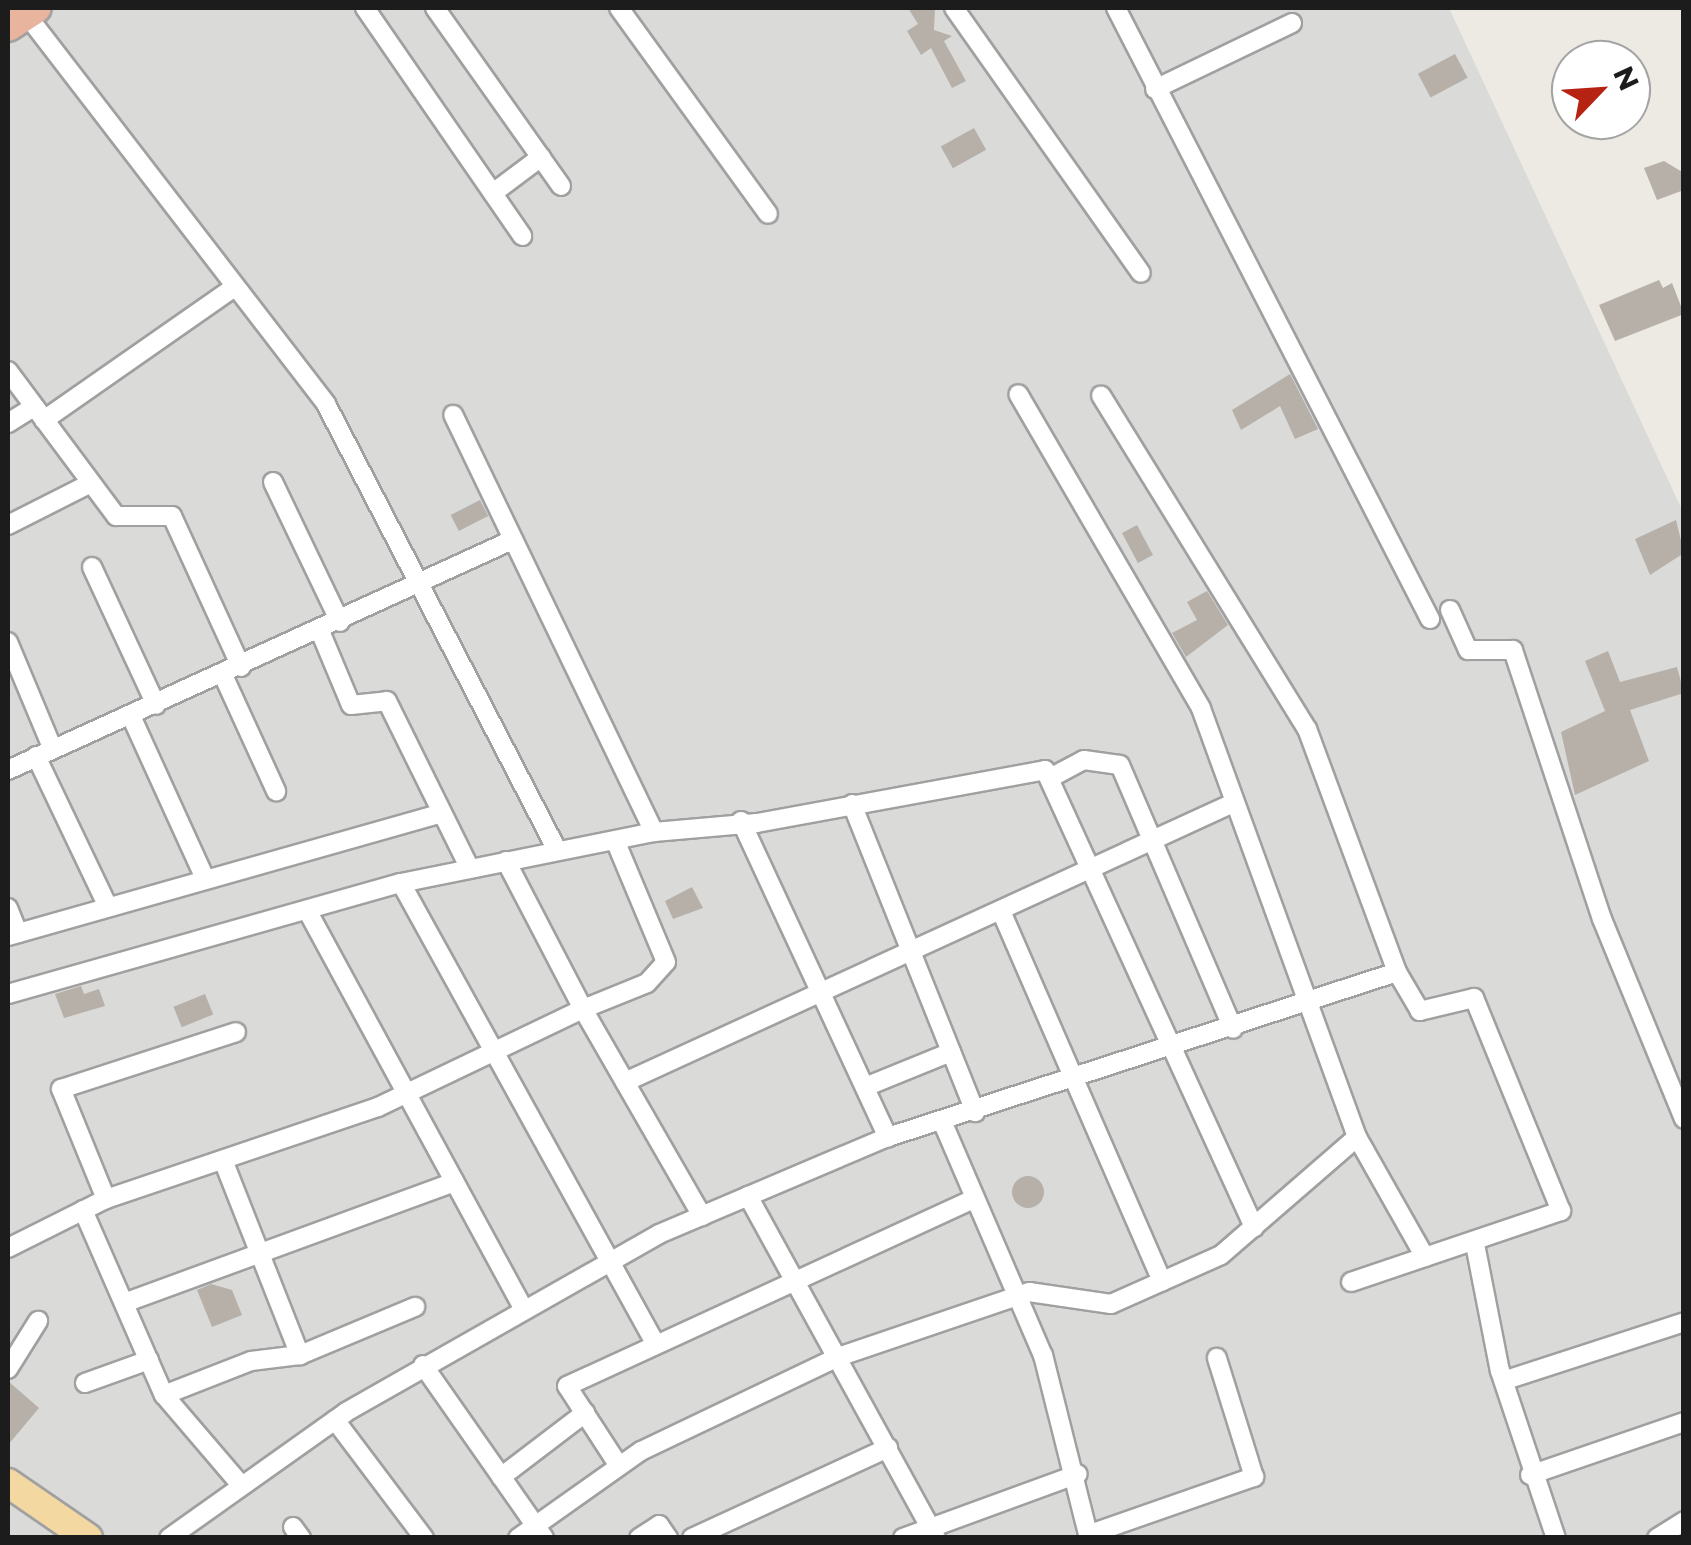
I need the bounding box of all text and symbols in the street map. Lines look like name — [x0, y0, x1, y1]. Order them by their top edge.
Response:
north arrow — [1551, 40, 1651, 140]
text: N — [1606, 61, 1647, 96]

